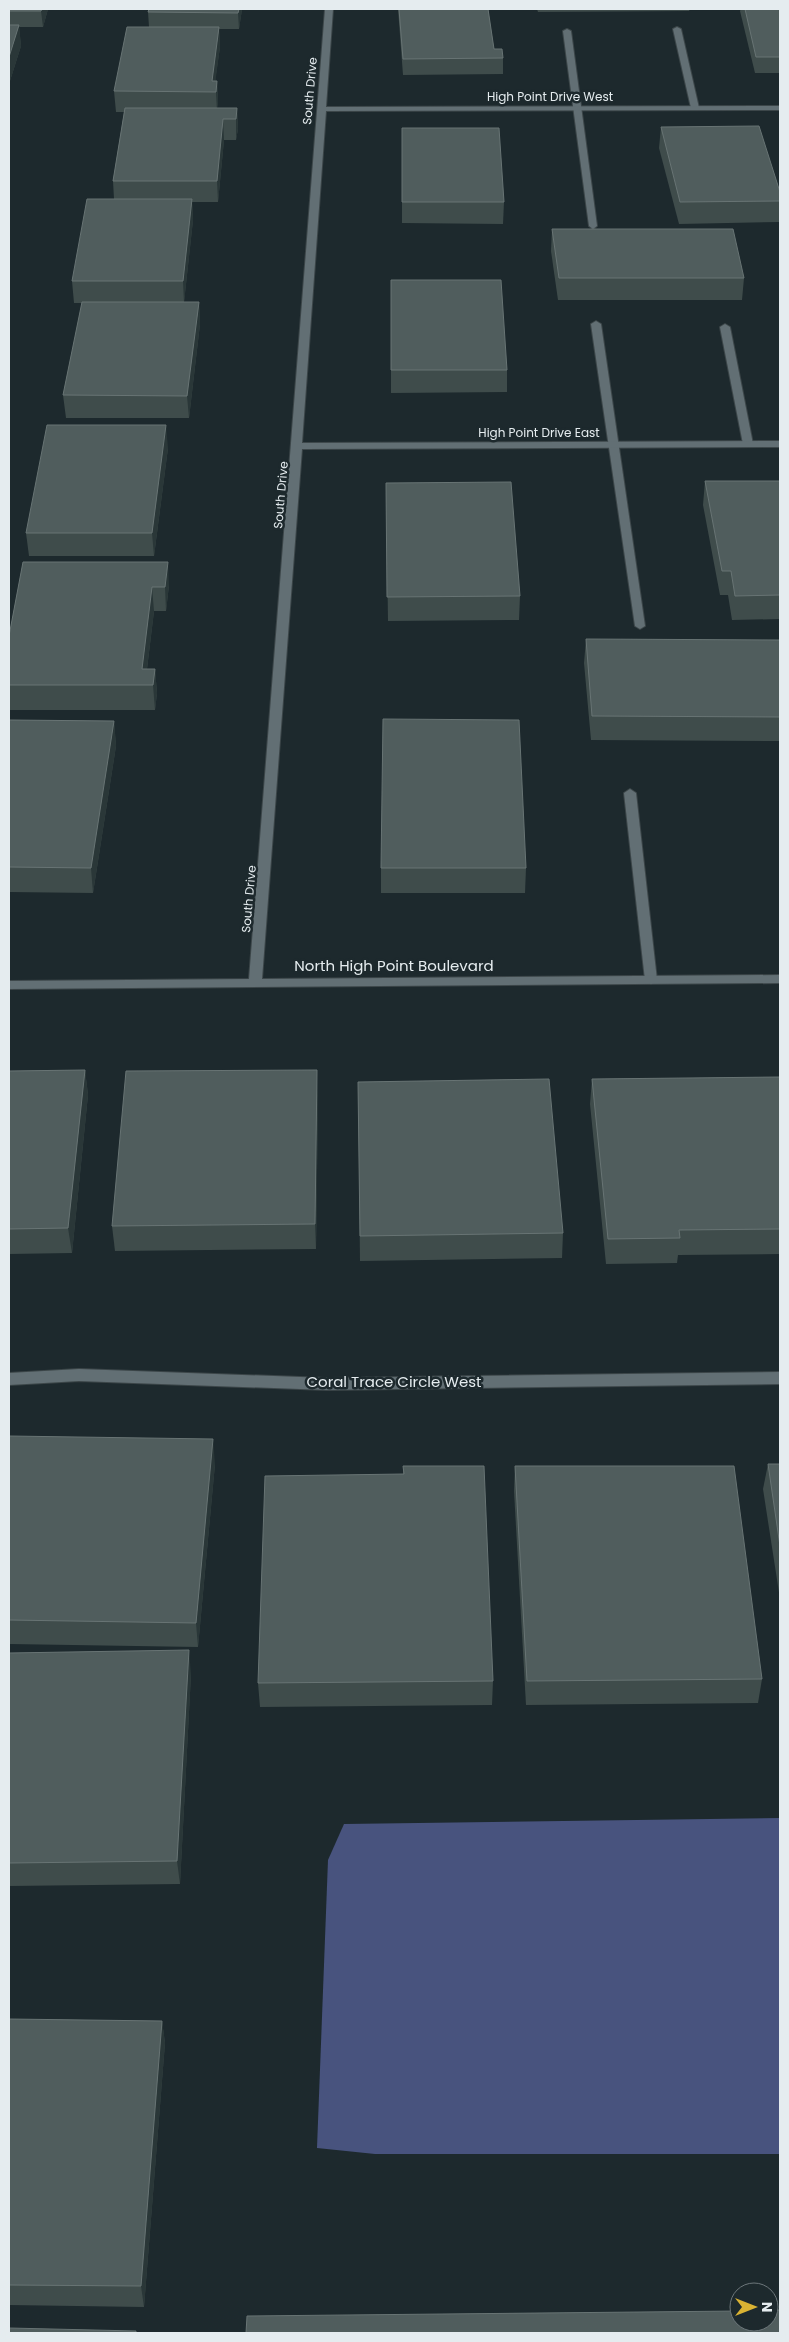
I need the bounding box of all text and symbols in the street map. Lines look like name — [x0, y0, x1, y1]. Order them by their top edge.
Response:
street label: South Drive — [298, 56, 321, 125]
street label: High Point Drive West — [487, 88, 613, 105]
street label: High Point Drive East — [478, 424, 600, 441]
street label: South Drive — [269, 460, 292, 529]
street label: South Drive — [237, 864, 260, 933]
street label: North High Point Boulevard — [294, 955, 494, 976]
street label: Coral Trace Circle West — [306, 1371, 482, 1392]
north arrow — [729, 2282, 779, 2332]
text: N — [757, 2302, 777, 2312]

